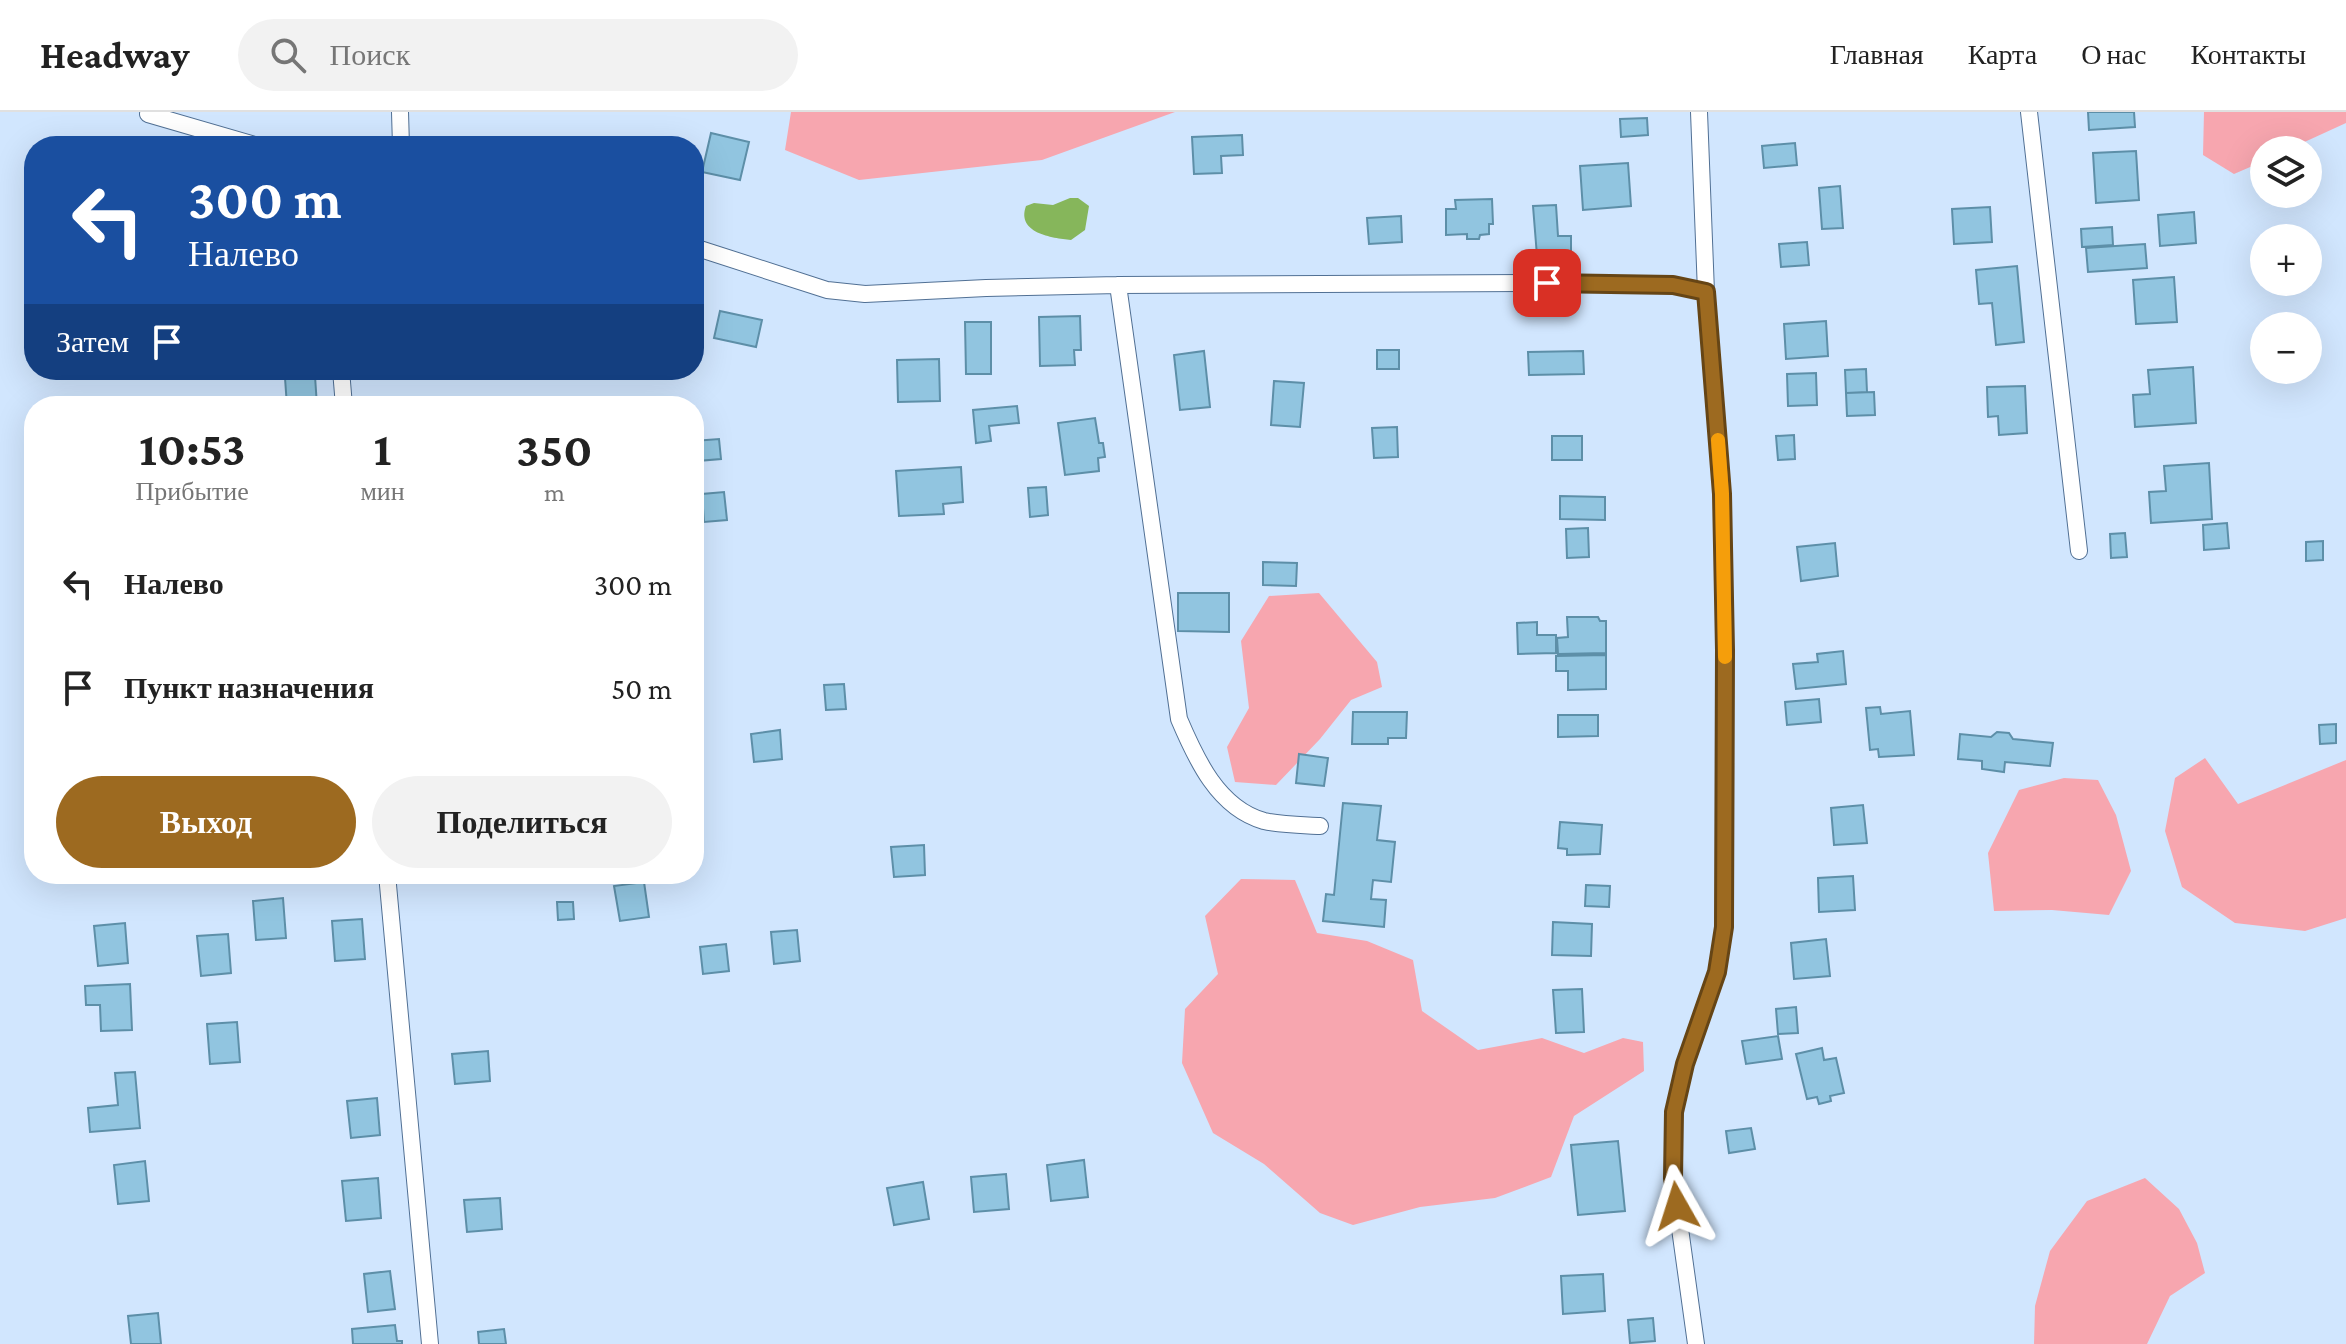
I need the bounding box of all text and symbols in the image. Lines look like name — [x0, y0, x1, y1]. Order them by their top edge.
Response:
search box — [238, 19, 798, 91]
icon: search — [266, 33, 310, 77]
text: Headway — [40, 34, 190, 76]
text: Поиск — [330, 38, 410, 71]
text: Главная — [1830, 39, 1924, 70]
text: Карта — [1968, 39, 2037, 70]
text: О нас — [2081, 39, 2146, 70]
text: Контакты — [2190, 39, 2306, 70]
map controls — [2250, 136, 2322, 384]
button: layers — [2250, 136, 2322, 208]
icon: left — [56, 168, 160, 272]
text: 300 m — [188, 168, 342, 230]
button: + — [2250, 224, 2322, 296]
text: Налево — [188, 234, 299, 274]
pin — [1513, 249, 1581, 317]
icon: arrive — [1525, 261, 1569, 305]
button: − — [2250, 312, 2322, 384]
icon: arrive — [145, 320, 189, 364]
text: Затем — [56, 325, 129, 358]
text: 10:53 — [139, 422, 245, 475]
text: 1 — [374, 422, 392, 475]
text: 350 — [516, 423, 592, 476]
text: Прибытие — [136, 477, 249, 506]
text: мин — [360, 477, 405, 506]
text: m — [544, 478, 565, 507]
icon: left — [56, 562, 100, 606]
text: Налево — [124, 567, 224, 600]
text: 300 m — [594, 568, 672, 601]
icon: arrive — [56, 666, 100, 710]
text: Пункт назначения — [124, 671, 374, 704]
text: 50 m — [611, 672, 672, 705]
button: Выход — [56, 776, 356, 868]
button: Поделиться — [372, 776, 672, 868]
position arrow — [1635, 1164, 1719, 1248]

